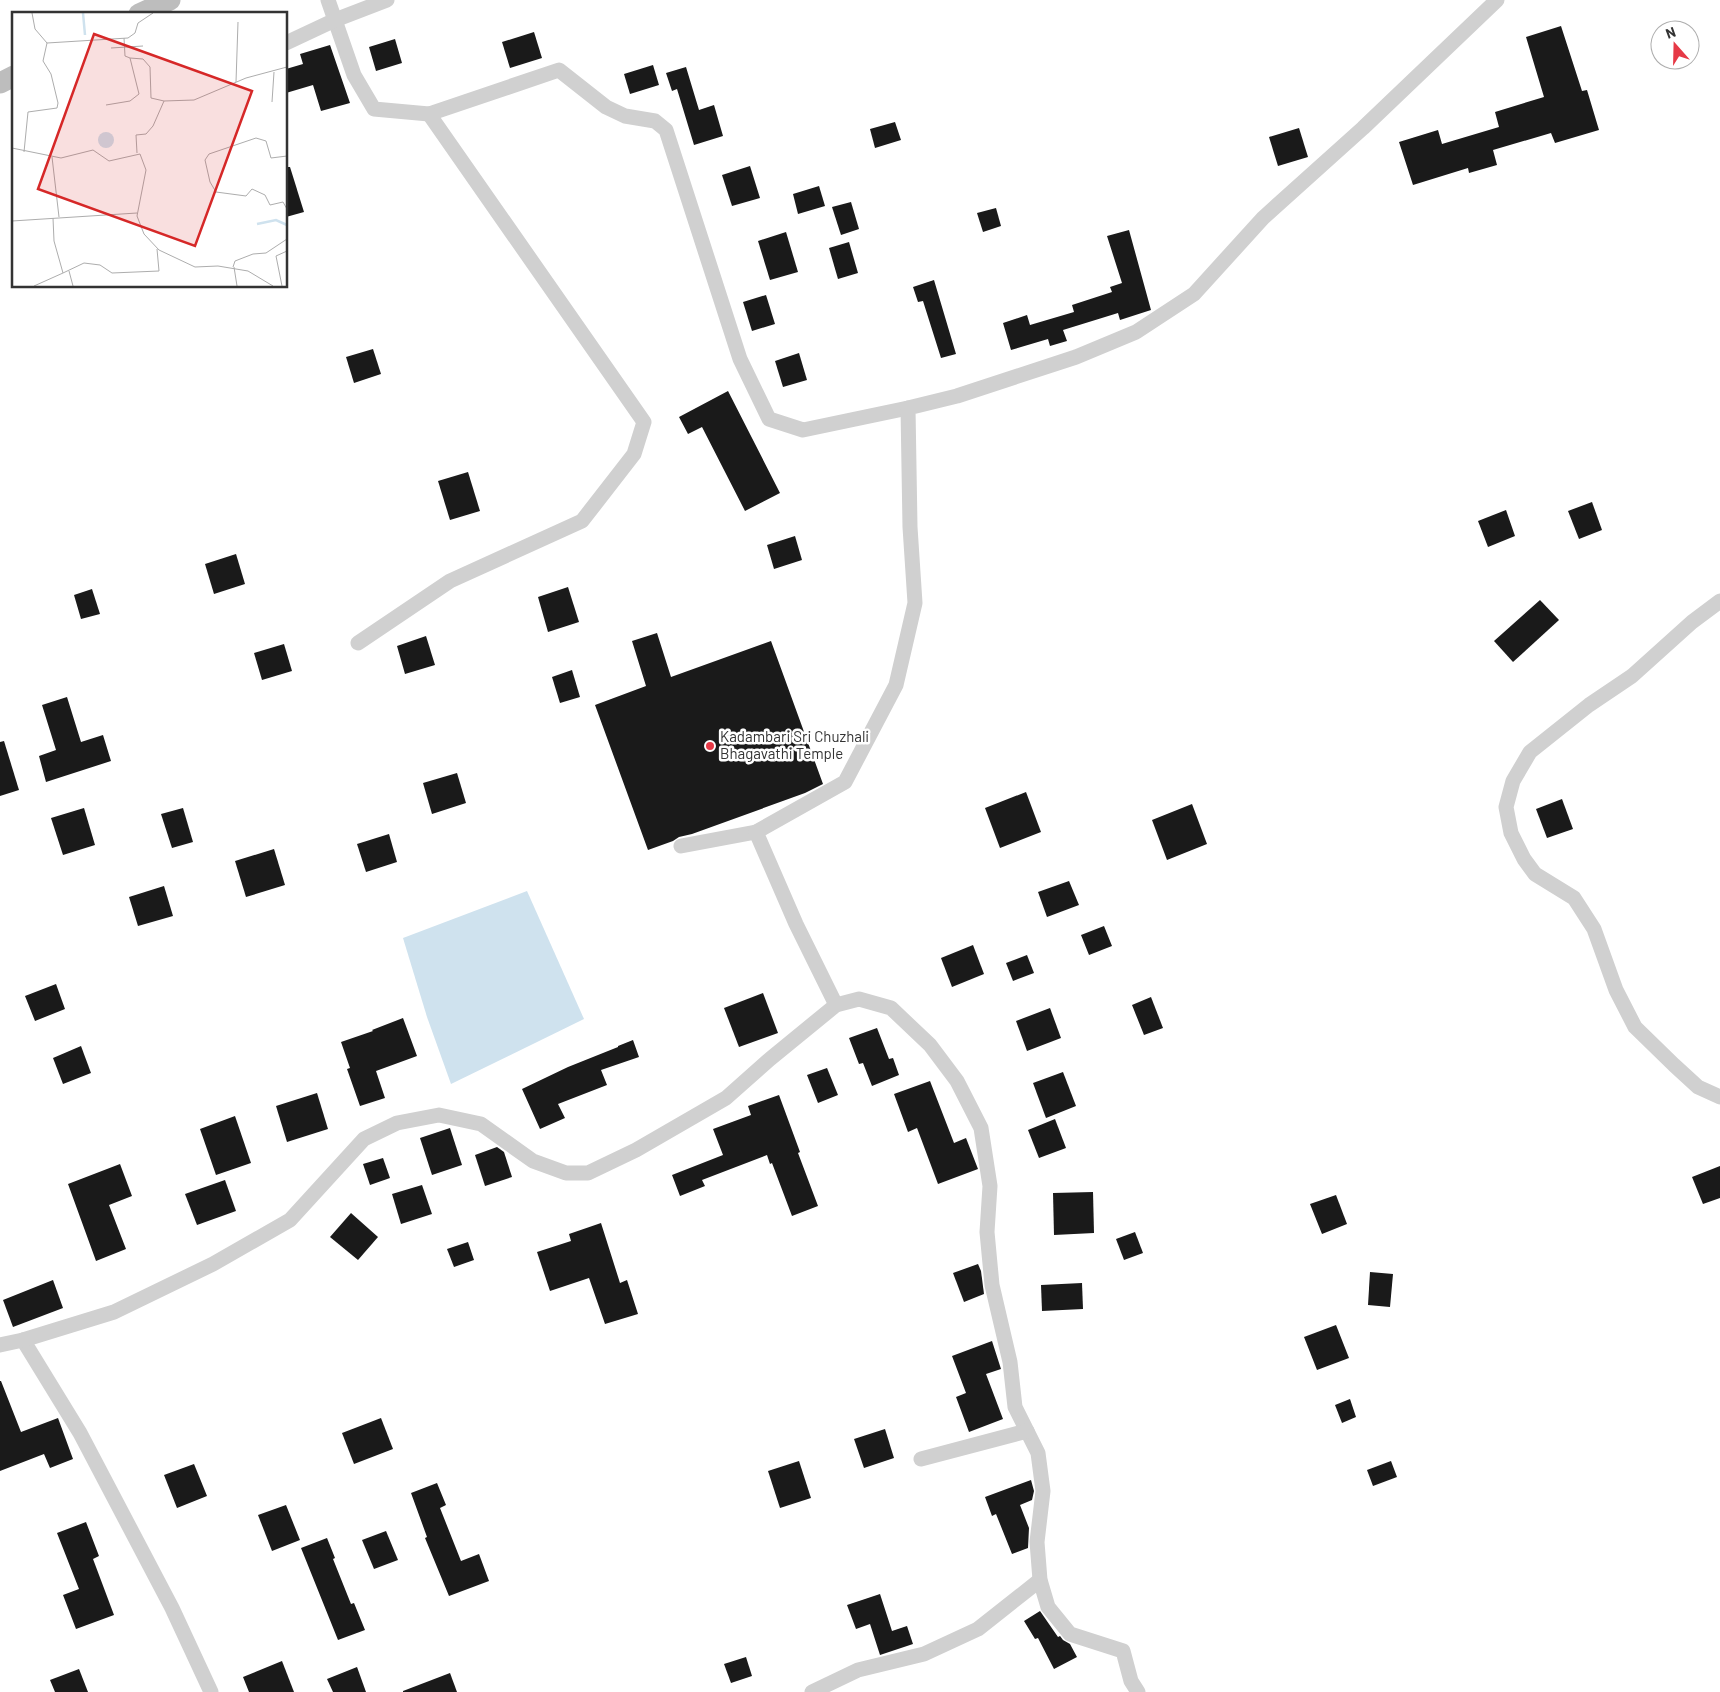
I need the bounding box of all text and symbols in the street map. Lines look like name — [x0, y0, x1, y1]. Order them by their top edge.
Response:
inset map — [12, 12, 288, 288]
north arrow — [1650, 20, 1700, 70]
text: N — [1663, 23, 1678, 42]
place label: Kadambari Sri Chuzhali Bhagavathi Temple — [720, 727, 869, 762]
marker: Kadambari Sri Chuzhali Bhagavathi Temple — [704, 740, 716, 752]

